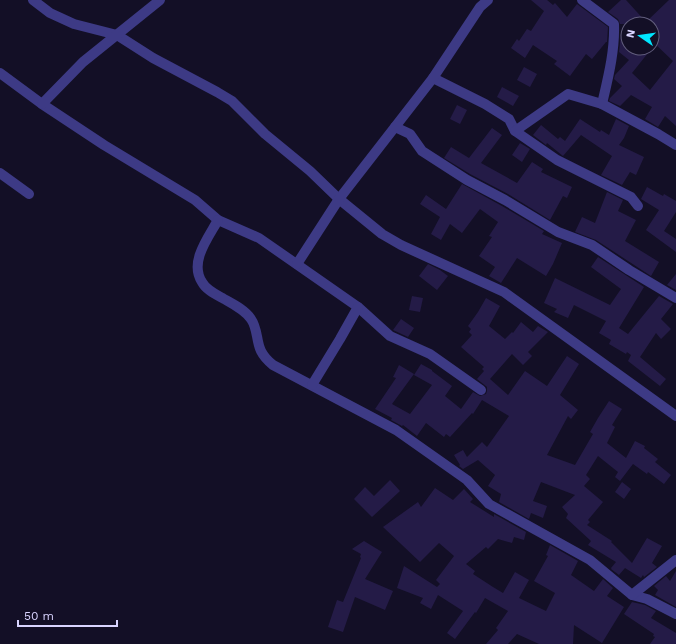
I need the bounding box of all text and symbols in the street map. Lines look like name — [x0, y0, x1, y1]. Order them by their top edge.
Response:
north arrow — [620, 16, 660, 56]
text: N — [623, 28, 638, 39]
scale bar — [18, 602, 117, 628]
text: 50 m — [24, 609, 54, 623]

